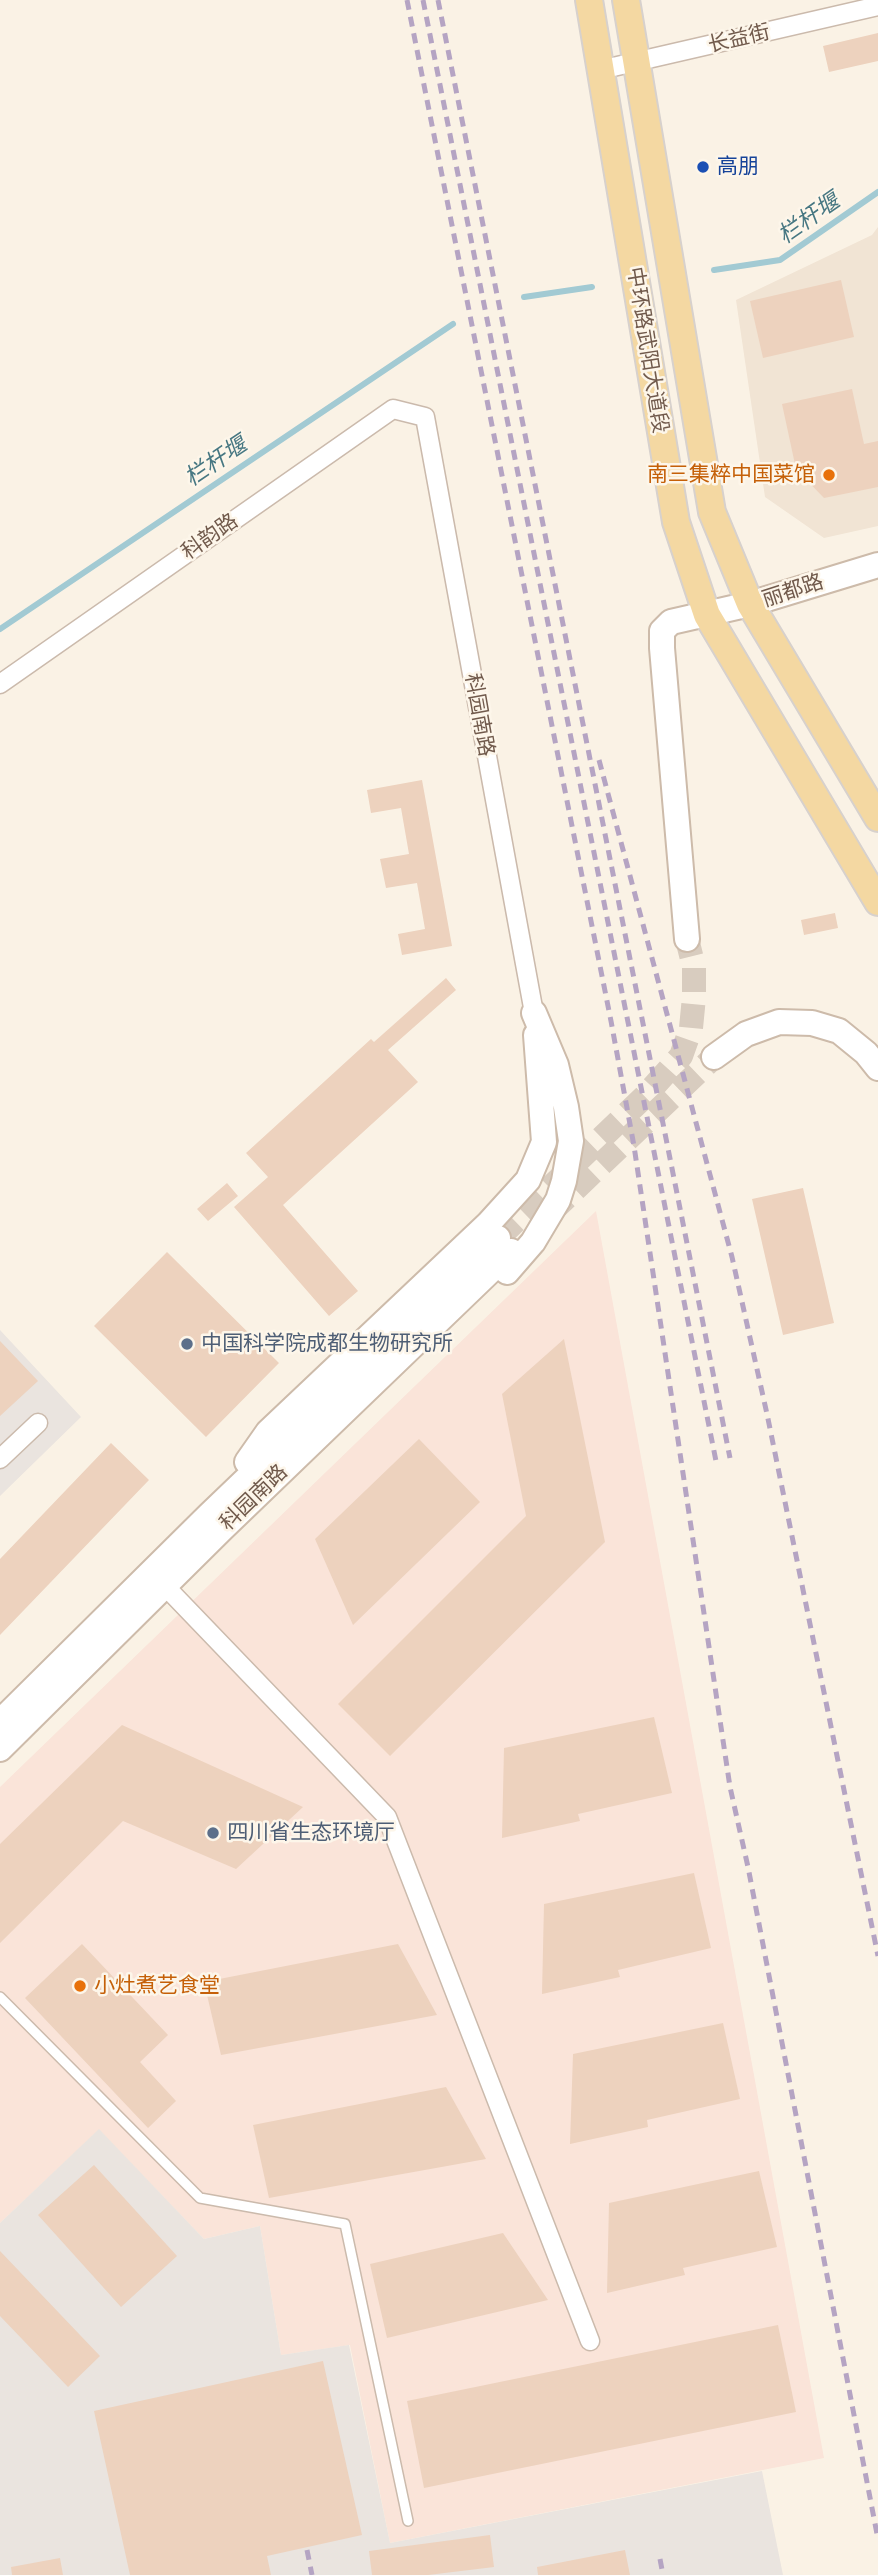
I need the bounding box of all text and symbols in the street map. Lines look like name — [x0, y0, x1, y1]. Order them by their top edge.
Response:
street label: 长益街 — [705, 20, 773, 58]
place label: 高朋 — [717, 154, 759, 180]
marker: 高朋 — [695, 159, 711, 175]
water label: 栏杆堰 — [773, 188, 845, 250]
street label: 中环路武阳大道段 — [621, 265, 673, 435]
water label: 栏杆堰 — [180, 431, 252, 493]
place label: 南三集粹中国菜馆 — [647, 462, 815, 488]
marker: 南三集粹中国菜馆 — [821, 467, 837, 483]
street label: 科韵路 — [177, 509, 243, 565]
street label: 丽都路 — [759, 569, 827, 613]
street label: 科园南路 — [459, 671, 499, 759]
place label: 中国科学院成都生物研究所 — [201, 1331, 453, 1357]
marker: 中国科学院成都生物研究所 — [179, 1336, 195, 1352]
street label: 科园南路 — [215, 1460, 293, 1536]
place label: 四川省生态环境厅 — [227, 1820, 395, 1846]
marker: 四川省生态环境厅 — [205, 1825, 221, 1841]
place label: 小灶煮艺食堂 — [94, 1973, 220, 1999]
marker: 小灶煮艺食堂 — [72, 1978, 88, 1994]

